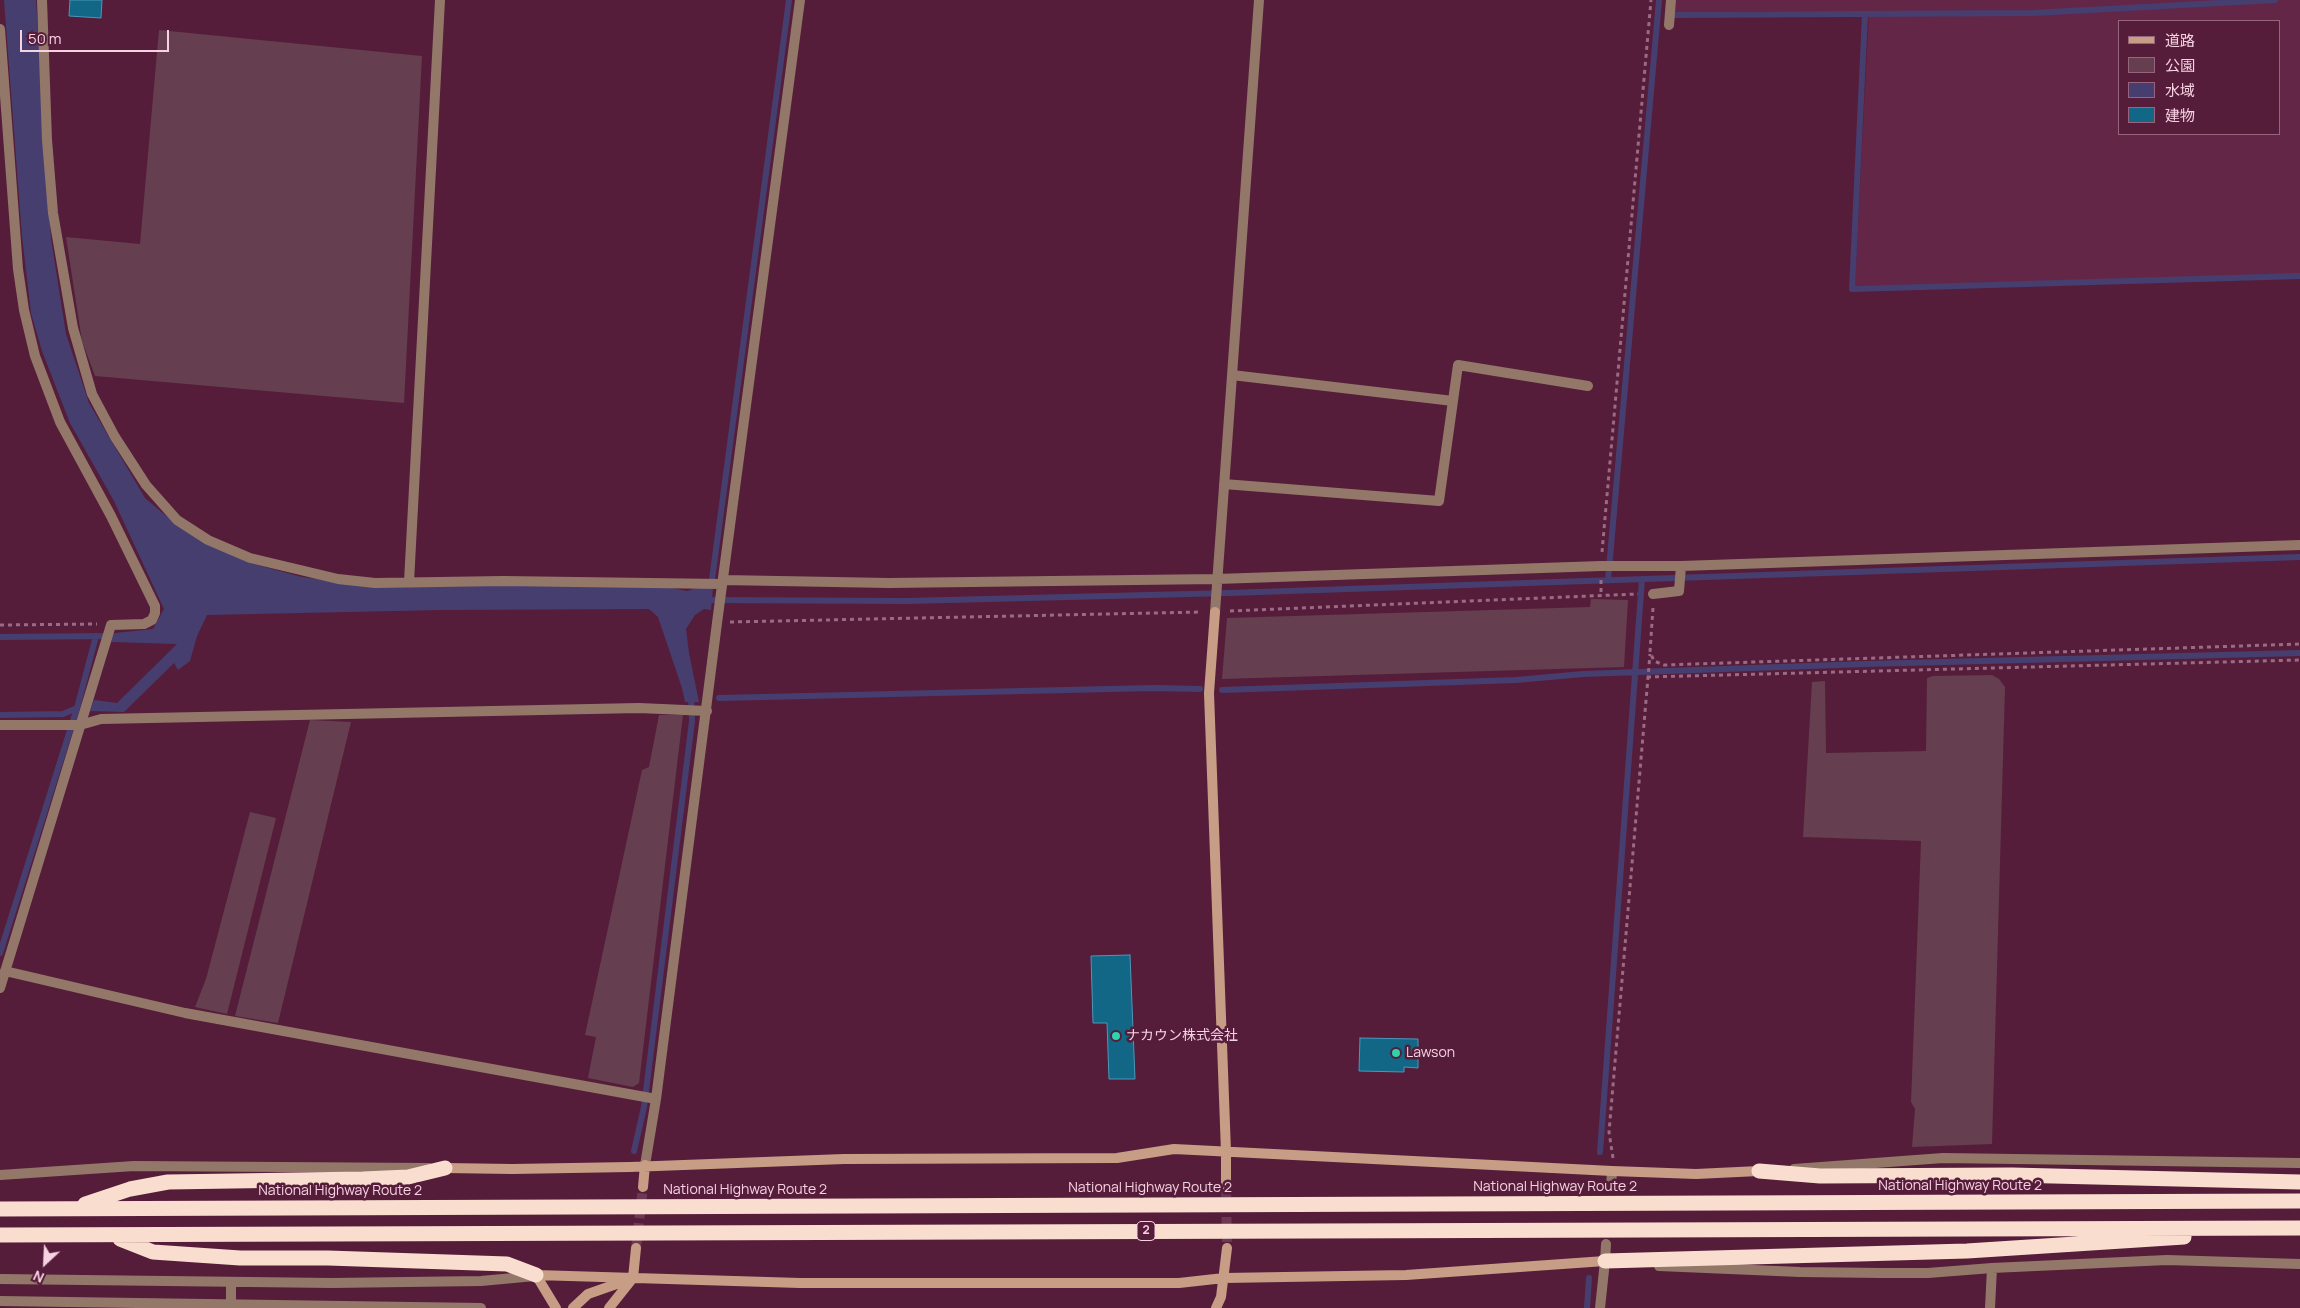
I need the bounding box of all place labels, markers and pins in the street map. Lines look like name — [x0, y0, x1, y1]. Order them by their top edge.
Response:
place label: ナカウン株式会社 — [1126, 1028, 1238, 1044]
marker: ナカウン株式会社 — [1110, 1030, 1122, 1042]
place label: Lawson — [1406, 1045, 1455, 1061]
marker: Lawson — [1390, 1047, 1402, 1059]

